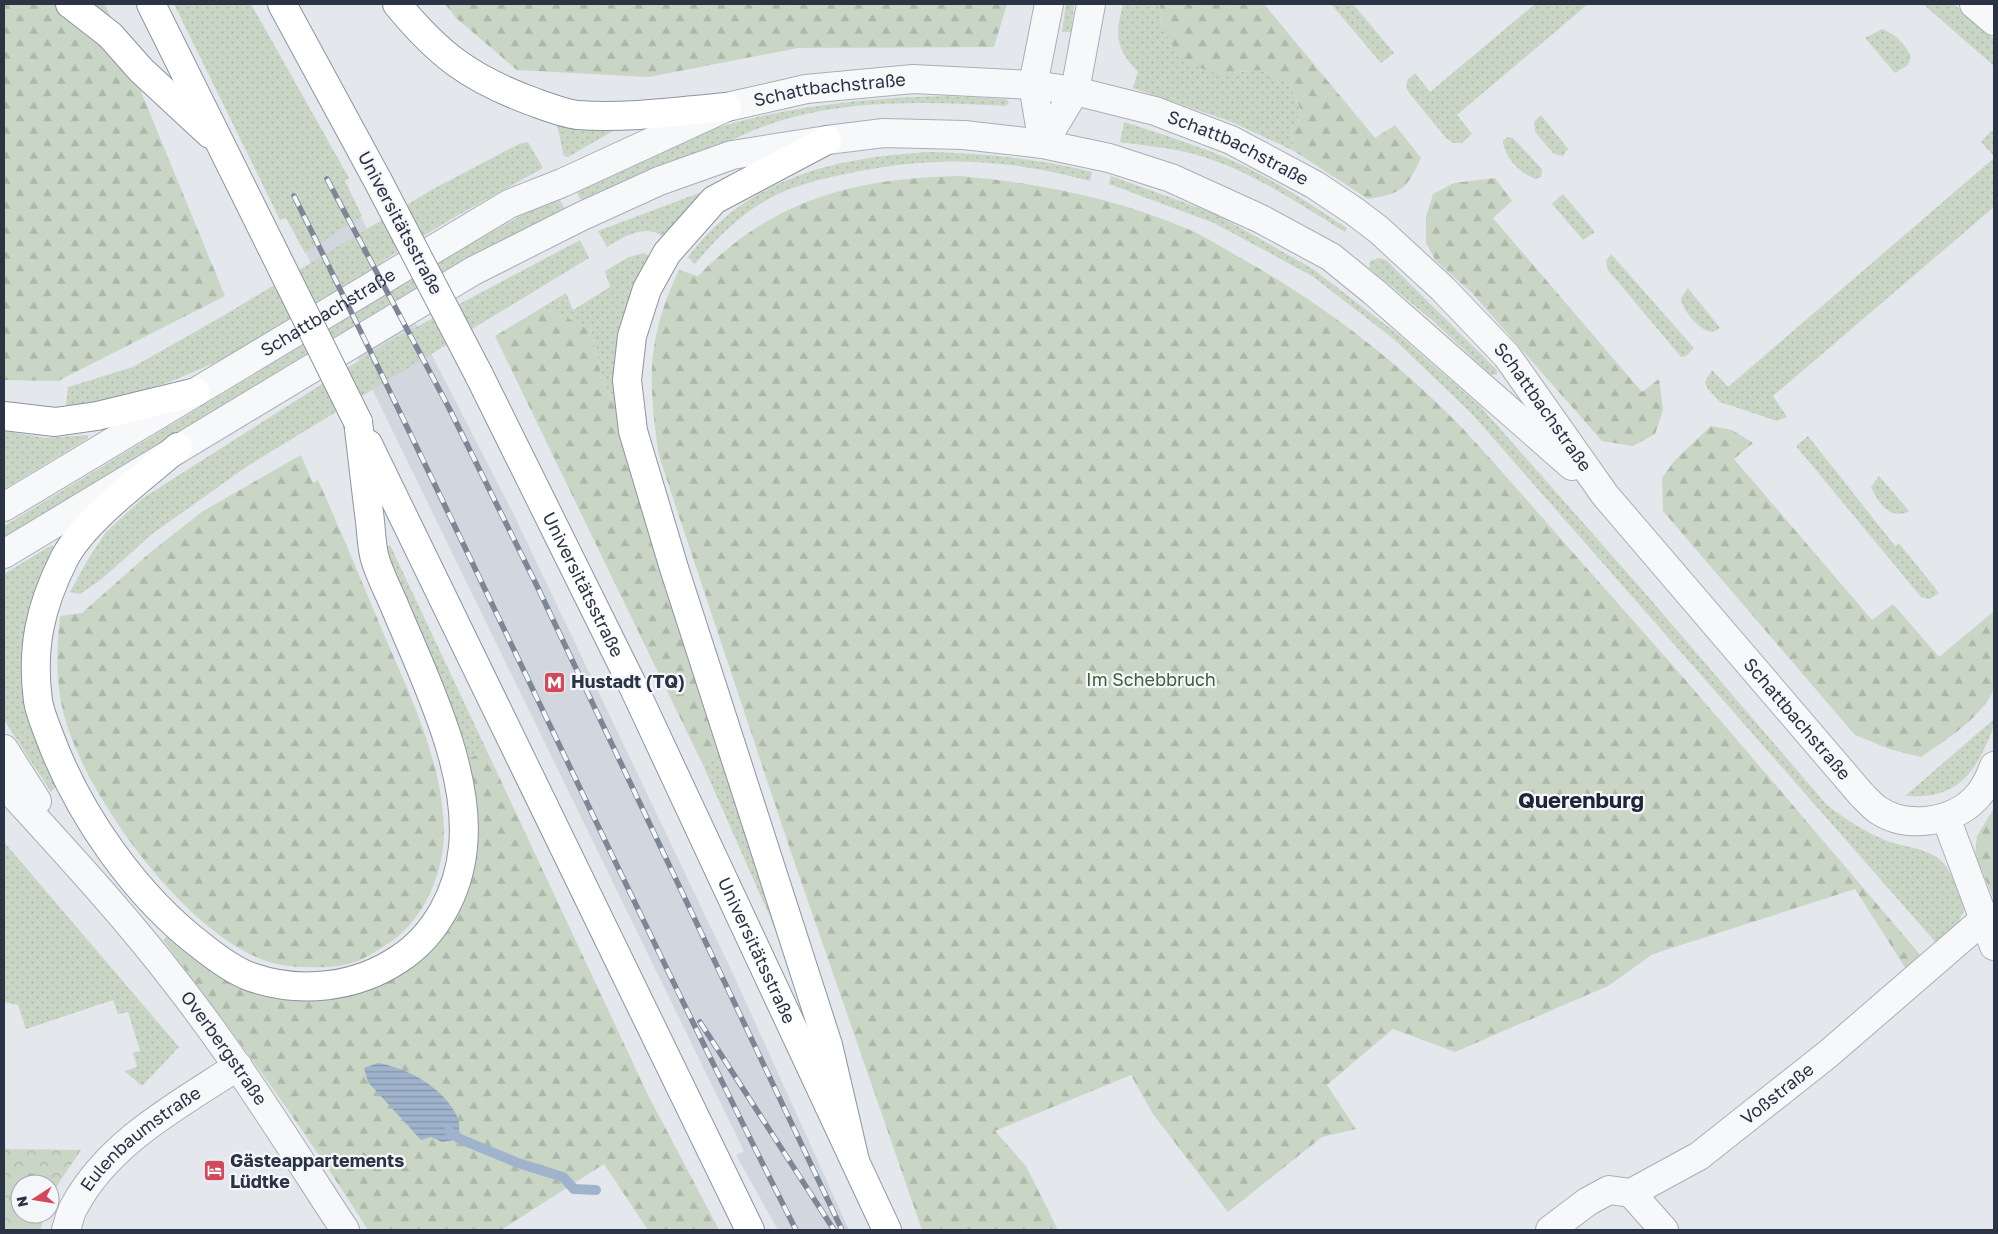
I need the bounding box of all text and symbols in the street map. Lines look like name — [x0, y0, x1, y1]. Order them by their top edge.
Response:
street label: Schattbachstraße — [751, 68, 907, 111]
street label: Schattbachstraße — [1165, 105, 1313, 190]
street label: Universitätsstraße — [354, 147, 448, 298]
street label: Schattbachstraße — [256, 263, 399, 361]
street label: Schattbachstraße — [1490, 337, 1597, 475]
street label: Universitätsstraße — [539, 508, 629, 661]
street label: Schattbachstraße — [1739, 653, 1856, 784]
park label: Im Schebbruch — [1086, 668, 1216, 690]
metro station icon: Hustadt (TQ) — [543, 670, 567, 694]
place label: Hustadt (TQ) — [571, 670, 685, 692]
district label: Querenburg — [1518, 786, 1644, 813]
street label: Universitätsstraße — [714, 873, 801, 1027]
street label: Overbergstraße — [177, 986, 272, 1109]
street label: Voßstraße — [1736, 1058, 1818, 1129]
street label: Eulenbaumstraße — [75, 1081, 204, 1195]
place label: Gästeappartements Lüdtke — [230, 1149, 404, 1192]
hotel icon: Gästeappartements Lüdtke — [202, 1159, 226, 1183]
north arrow — [10, 1174, 60, 1224]
text: N — [12, 1195, 31, 1209]

